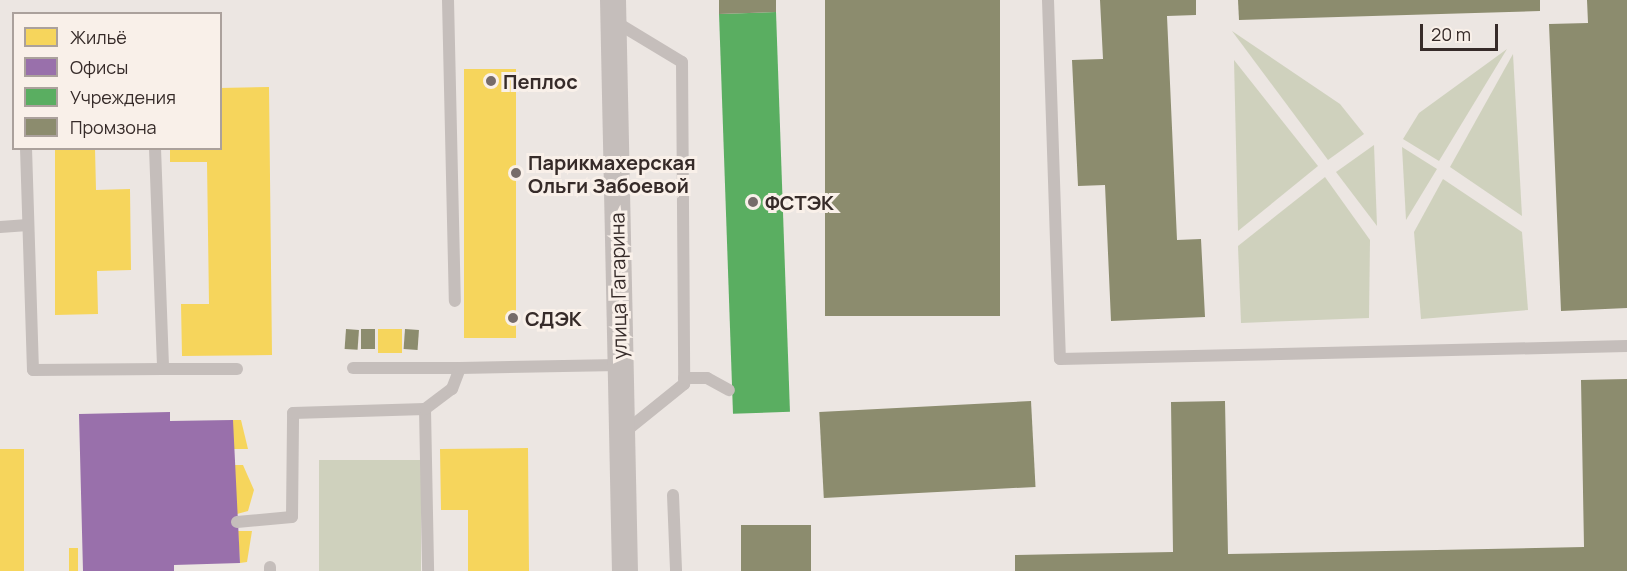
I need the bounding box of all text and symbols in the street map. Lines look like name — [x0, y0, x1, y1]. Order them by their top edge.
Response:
legend — [12, 12, 222, 150]
scale bar — [1423, 12, 1501, 50]
text: 20 m — [1431, 22, 1471, 46]
text: Жильё — [70, 25, 127, 49]
text: Офисы — [70, 55, 128, 79]
place label: Пеплос — [503, 69, 578, 93]
marker: Пеплос — [484, 74, 498, 88]
text: Учреждения — [70, 85, 176, 109]
text: Промзона — [70, 115, 157, 139]
place label: Парикмахерская Ольги Забоевой — [528, 150, 696, 197]
marker: Парикмахерская Ольги Забоевой — [509, 166, 523, 180]
place label: ФСТЭК — [765, 190, 834, 214]
marker: ФСТЭК — [746, 195, 760, 209]
street label: улица Гагарина — [605, 212, 631, 360]
place label: СДЭК — [525, 306, 582, 330]
marker: СДЭК — [506, 311, 520, 325]

